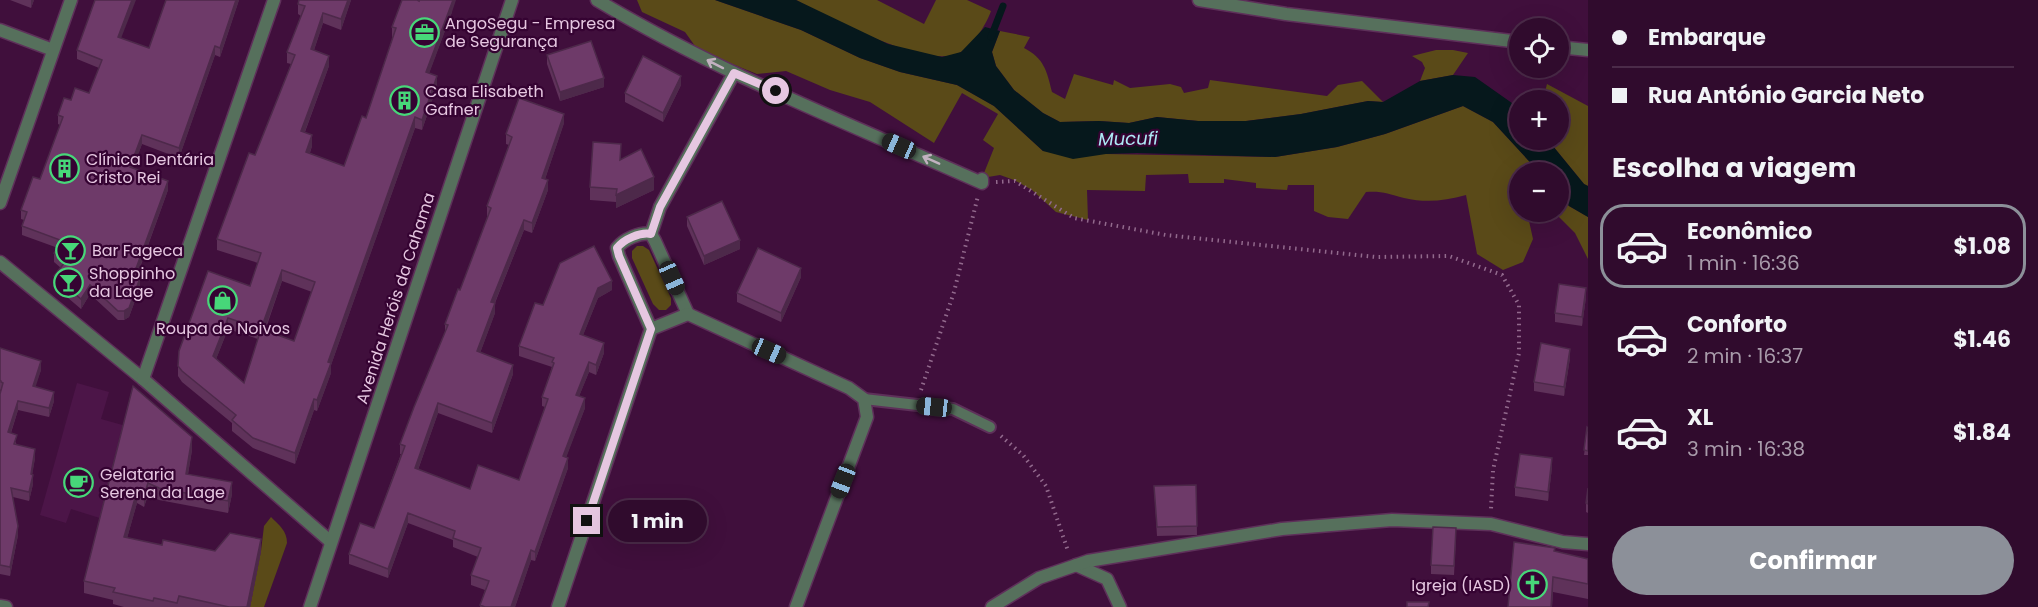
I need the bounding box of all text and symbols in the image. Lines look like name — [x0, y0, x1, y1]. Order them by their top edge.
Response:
place label: AngoSegu - Empresa de Segurança — [445, 12, 615, 53]
office icon: AngoSegu - Empresa de Segurança — [408, 16, 440, 48]
map controls — [1509, 18, 1569, 222]
button: locate — [1509, 18, 1569, 78]
text: Embarque — [1648, 22, 1766, 53]
one-way arrow — [706, 57, 724, 69]
route start — [762, 77, 789, 104]
place label: Casa Elisabeth Gafner — [425, 80, 544, 121]
text: Rua António Garcia Neto — [1648, 80, 1924, 111]
building icon: Casa Elisabeth Gafner — [388, 84, 420, 116]
button: + — [1509, 90, 1569, 150]
water label: Mucufi — [1098, 125, 1159, 152]
car — [879, 130, 919, 162]
place label: Clínica Dentária Cristo Rei — [86, 148, 214, 189]
text: Escolha a viagem — [1612, 149, 1856, 186]
building icon: Clínica Dentária Cristo Rei — [49, 152, 81, 184]
one-way arrow — [923, 154, 941, 165]
button: − — [1509, 162, 1569, 222]
street label: Avenida Heróis da Cahama — [350, 190, 441, 407]
text: Econômico — [1687, 216, 1812, 247]
icon: car — [1615, 219, 1669, 273]
text: $1.08 — [1953, 231, 2011, 262]
bar icon: Bar Fageca — [55, 234, 87, 266]
place label: Bar Fageca — [92, 239, 183, 262]
text: 1 min · 16:36 — [1687, 249, 1800, 277]
car — [656, 258, 688, 298]
place label: Shoppinho da Lage — [89, 262, 175, 303]
bar icon: Shoppinho da Lage — [52, 266, 84, 298]
shop icon: Roupa de Noivos — [207, 284, 239, 316]
text: Conforto — [1687, 309, 1787, 340]
icon: car — [1615, 312, 1669, 366]
place label: Roupa de Noivos — [156, 317, 290, 340]
text: $1.46 — [1953, 324, 2011, 355]
car — [749, 335, 789, 367]
text: 2 min · 16:37 — [1687, 342, 1803, 370]
car — [915, 396, 953, 418]
text: XL — [1687, 402, 1713, 433]
icon: car — [1615, 405, 1669, 459]
text: $1.84 — [1953, 417, 2011, 448]
text: 3 min · 16:38 — [1687, 435, 1805, 463]
car — [828, 461, 858, 501]
place label: Gelataria Serena da Lage — [100, 463, 225, 504]
cafe icon: Gelataria Serena da Lage — [63, 467, 95, 499]
callout: 1 min — [608, 500, 707, 542]
route end — [573, 507, 600, 534]
text: 1 min — [631, 507, 684, 535]
button: Confirmar — [1612, 526, 2014, 595]
church icon: Igreja (IASD) — [1516, 569, 1548, 601]
place label: Igreja (IASD) — [1411, 574, 1511, 597]

